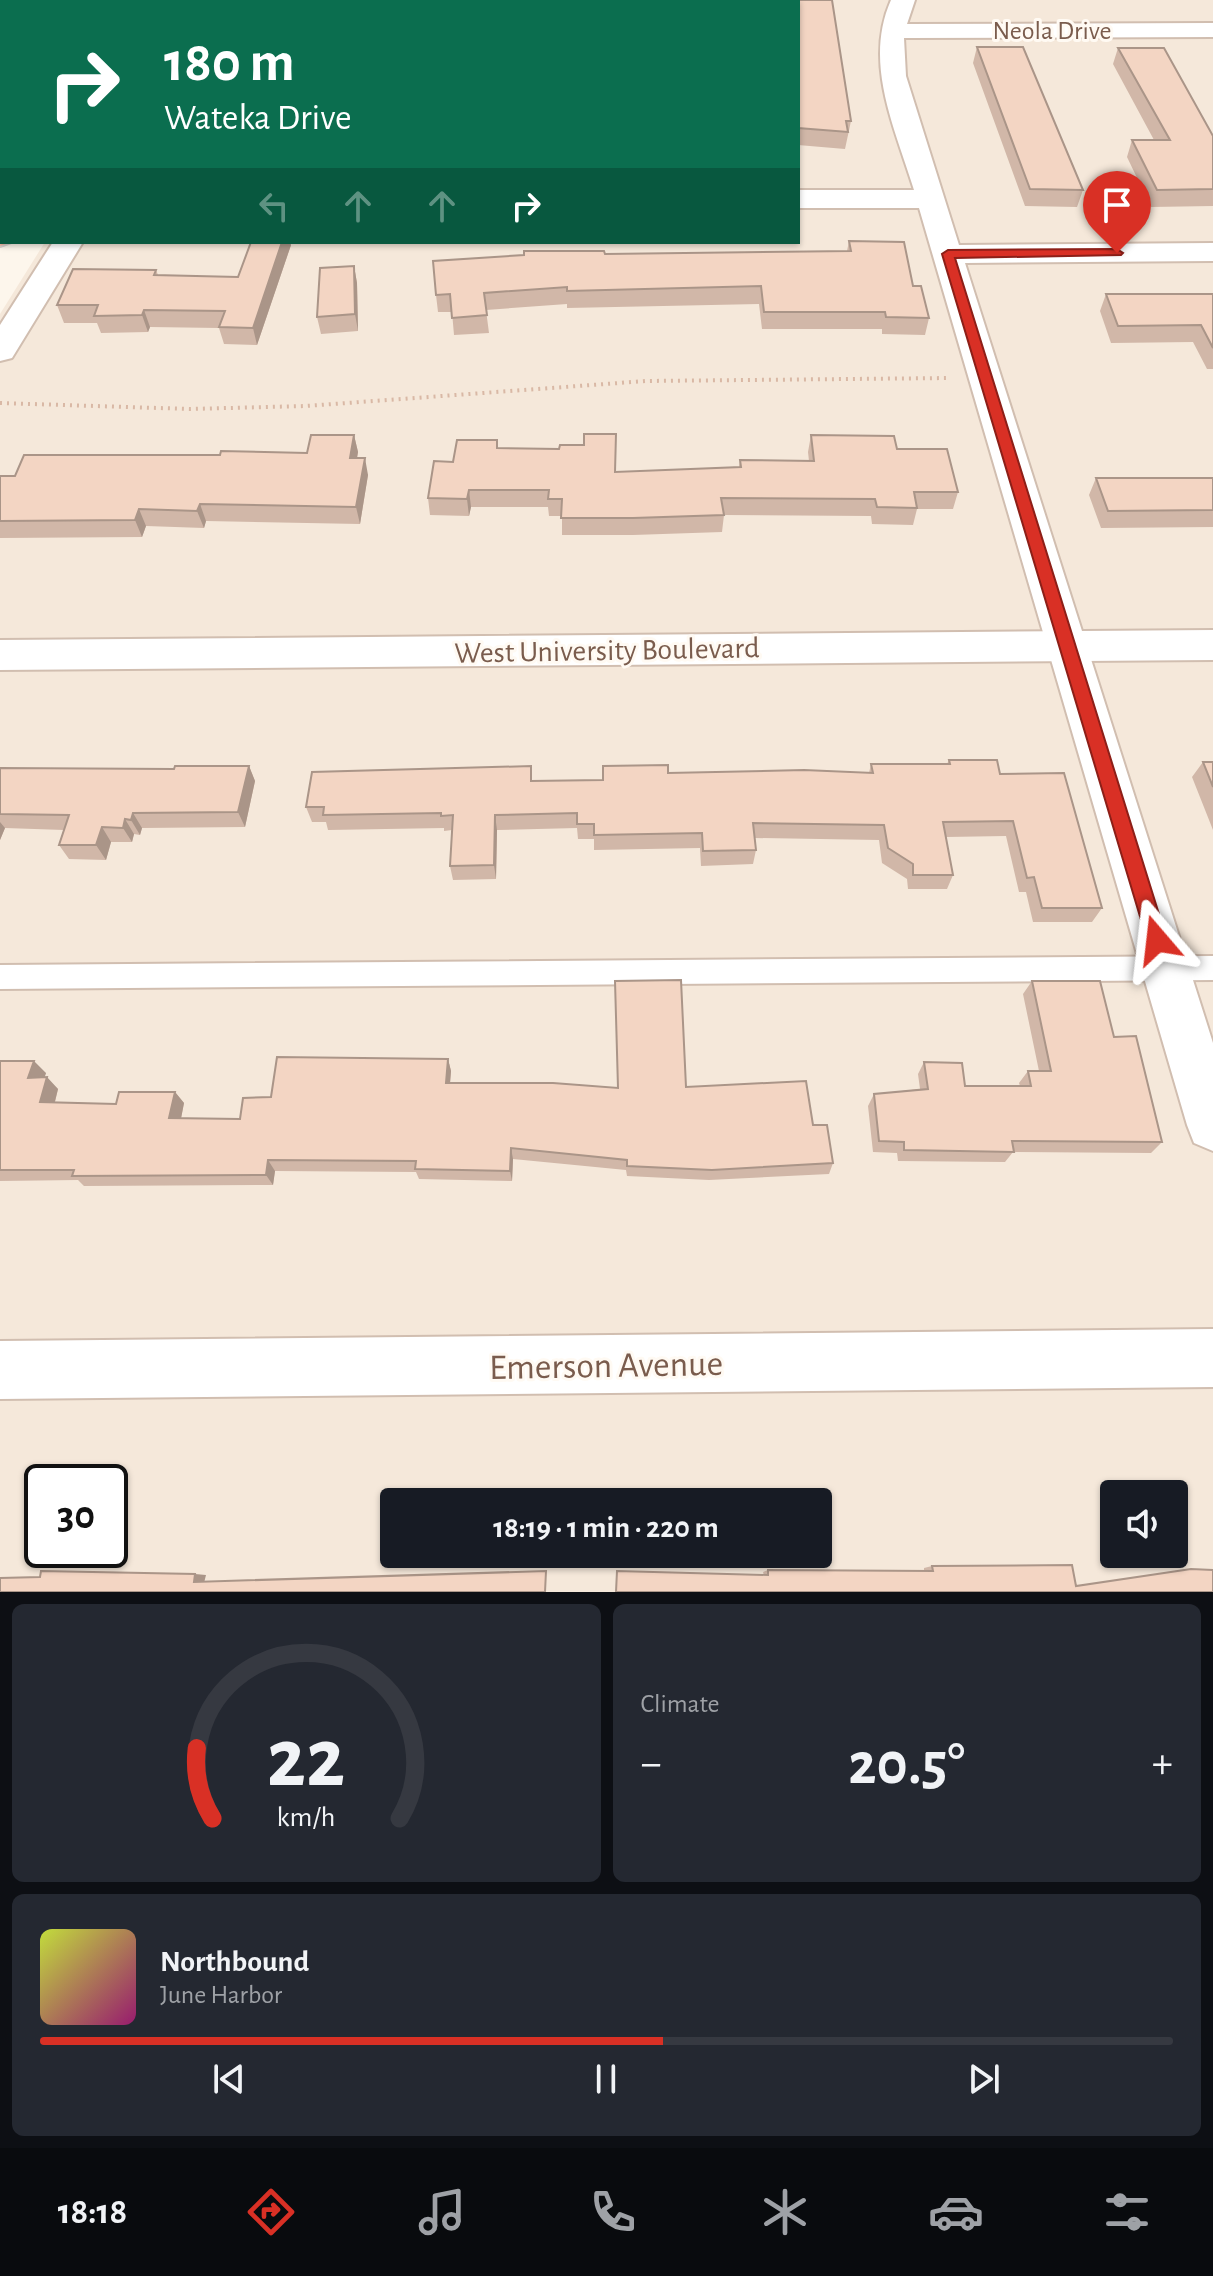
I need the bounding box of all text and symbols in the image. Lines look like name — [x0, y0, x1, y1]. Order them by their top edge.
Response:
street label: Neola Drive — [993, 18, 1111, 44]
icon: right — [32, 32, 136, 136]
text: 180 m — [164, 35, 295, 91]
text: Wateka Drive — [164, 100, 352, 136]
pin — [1083, 171, 1151, 253]
icon: arrive — [1095, 183, 1139, 227]
icon: left — [252, 184, 296, 228]
icon: ahead — [336, 184, 380, 228]
icon: ahead — [420, 184, 464, 228]
icon: right — [504, 184, 548, 228]
street label: West University Boulevard — [454, 633, 760, 669]
position arrow — [1115, 898, 1199, 982]
street label: Emerson Avenue — [489, 1346, 723, 1386]
speed limit sign: 30 — [24, 1464, 128, 1568]
map controls — [1100, 1480, 1188, 1568]
button: sound — [1100, 1480, 1188, 1568]
text: 18:19 · 1 min · 220 m — [493, 1513, 719, 1543]
text: Climate — [641, 1691, 719, 1717]
text: 22 — [267, 1718, 345, 1802]
text: 20.5° — [848, 1735, 965, 1795]
text: − — [641, 1742, 662, 1786]
text: + — [1152, 1742, 1173, 1786]
text: km/h — [277, 1803, 336, 1832]
text: Northbound — [160, 1947, 309, 1977]
text: June Harbor — [160, 1982, 282, 2008]
icon: previous — [207, 2057, 251, 2101]
icon: pause — [584, 2057, 628, 2101]
icon: next — [962, 2057, 1006, 2101]
icon: directions — [243, 2184, 299, 2240]
icon: music — [414, 2184, 470, 2240]
icon: phone — [585, 2184, 641, 2240]
icon: climate — [757, 2184, 813, 2240]
icon: car — [928, 2184, 984, 2240]
icon: filters — [1099, 2184, 1155, 2240]
text: 18:18 — [58, 2194, 127, 2230]

